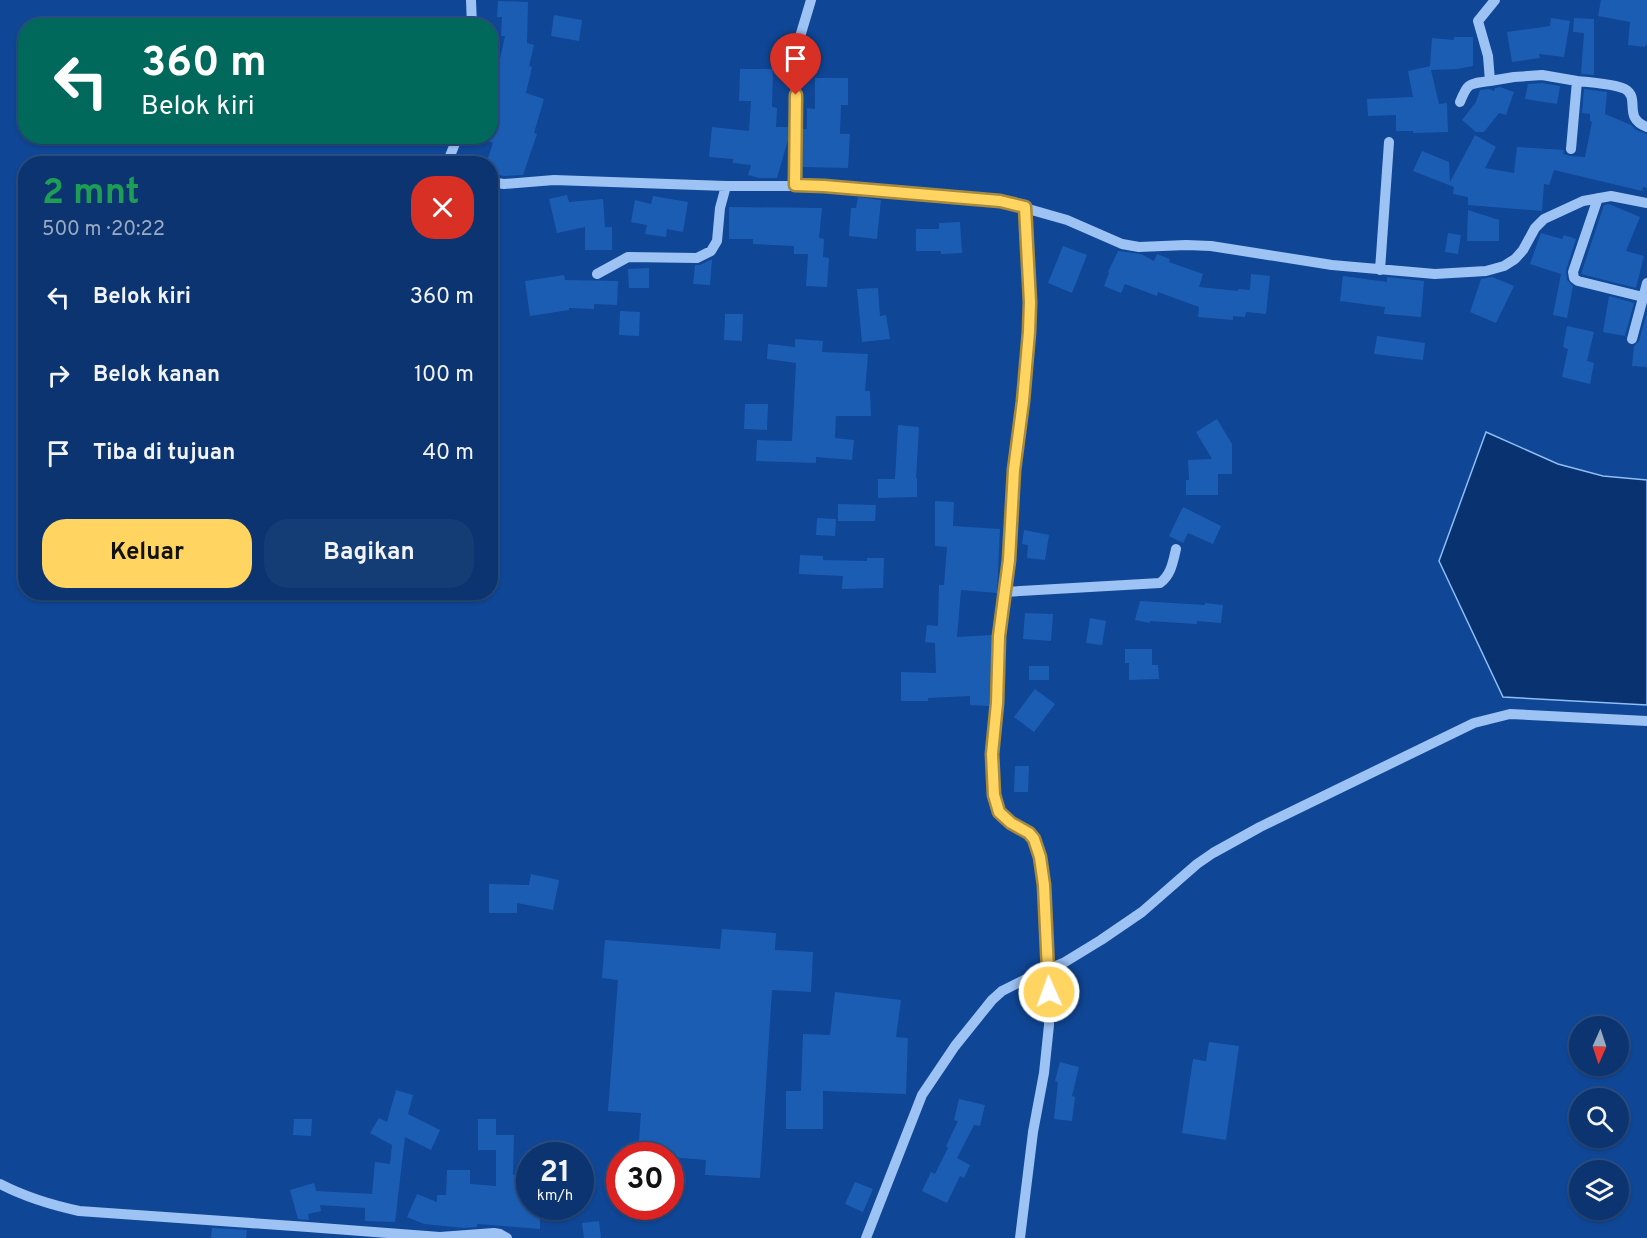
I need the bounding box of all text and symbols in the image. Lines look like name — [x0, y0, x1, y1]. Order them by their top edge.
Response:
pin — [770, 33, 821, 95]
text: 360 m — [141, 38, 267, 91]
icon: left — [42, 42, 120, 120]
icon: arrive — [779, 42, 812, 75]
text: Belok kiri — [141, 90, 255, 124]
text: 2 mnt — [42, 171, 140, 217]
button: close — [411, 176, 474, 239]
text: 500 m · 20:22 — [42, 217, 165, 243]
icon: left — [42, 281, 75, 314]
text: Belok kiri — [93, 284, 191, 311]
text: 360 m — [410, 284, 474, 311]
icon: right — [42, 359, 75, 392]
text: Belok kanan — [93, 362, 220, 389]
text: 100 m — [414, 362, 474, 389]
icon: arrive — [42, 437, 75, 470]
text: Tiba di tujuan — [93, 440, 235, 467]
text: 40 m — [422, 440, 474, 467]
button: Keluar — [42, 519, 252, 588]
button: Bagikan — [264, 519, 474, 588]
position arrow — [1017, 960, 1081, 1024]
north arrow — [1569, 1016, 1629, 1076]
map controls — [1569, 1016, 1629, 1220]
button: search — [1569, 1088, 1629, 1148]
speed limit sign: 30 — [606, 1142, 684, 1220]
text: 21 — [540, 1155, 570, 1192]
button: layers — [1569, 1160, 1629, 1220]
text: km/h — [537, 1187, 573, 1206]

